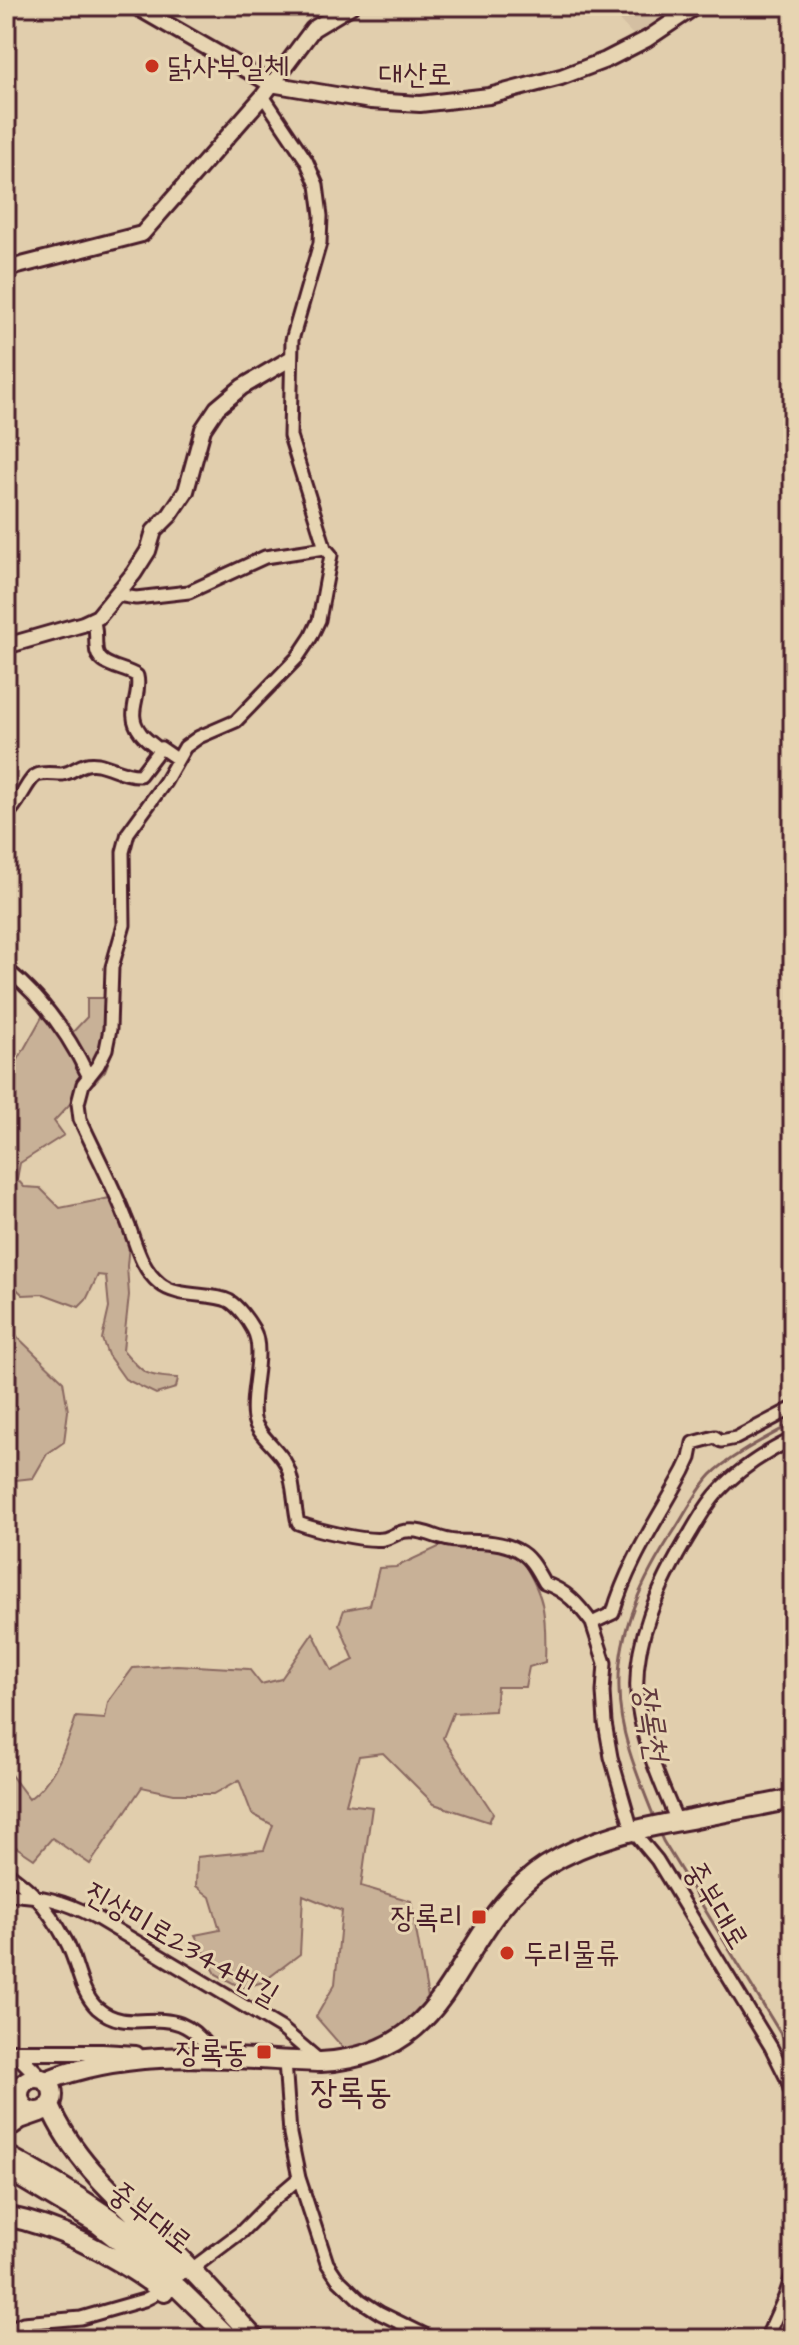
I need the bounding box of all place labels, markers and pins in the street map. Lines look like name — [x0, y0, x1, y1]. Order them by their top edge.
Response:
place label: 닭사부일체 — [168, 46, 289, 88]
marker: 닭사부일체 — [143, 57, 161, 75]
place label: 장록리 — [391, 1897, 463, 1939]
marker: 장록리 — [470, 1908, 488, 1926]
place label: 두리물류 — [523, 1933, 620, 1975]
marker: 두리물류 — [498, 1944, 516, 1962]
place label: 장록동 — [176, 2032, 248, 2074]
marker: 장록동 — [255, 2043, 273, 2061]

